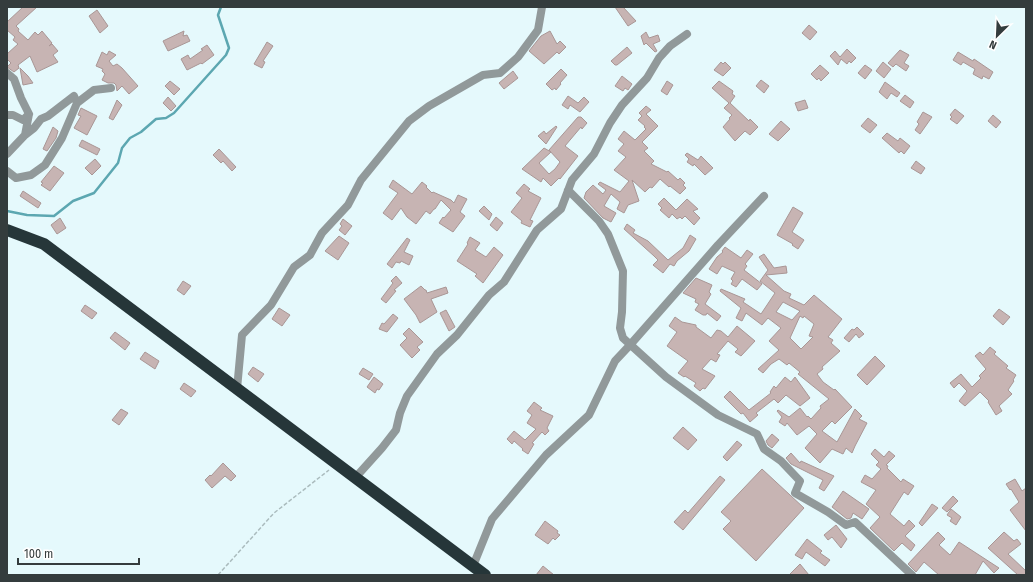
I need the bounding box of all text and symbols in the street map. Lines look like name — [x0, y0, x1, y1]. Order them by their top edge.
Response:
north arrow — [977, 16, 1017, 56]
text: N — [987, 37, 999, 52]
scale bar — [18, 540, 139, 566]
text: 100 m — [24, 547, 53, 561]

